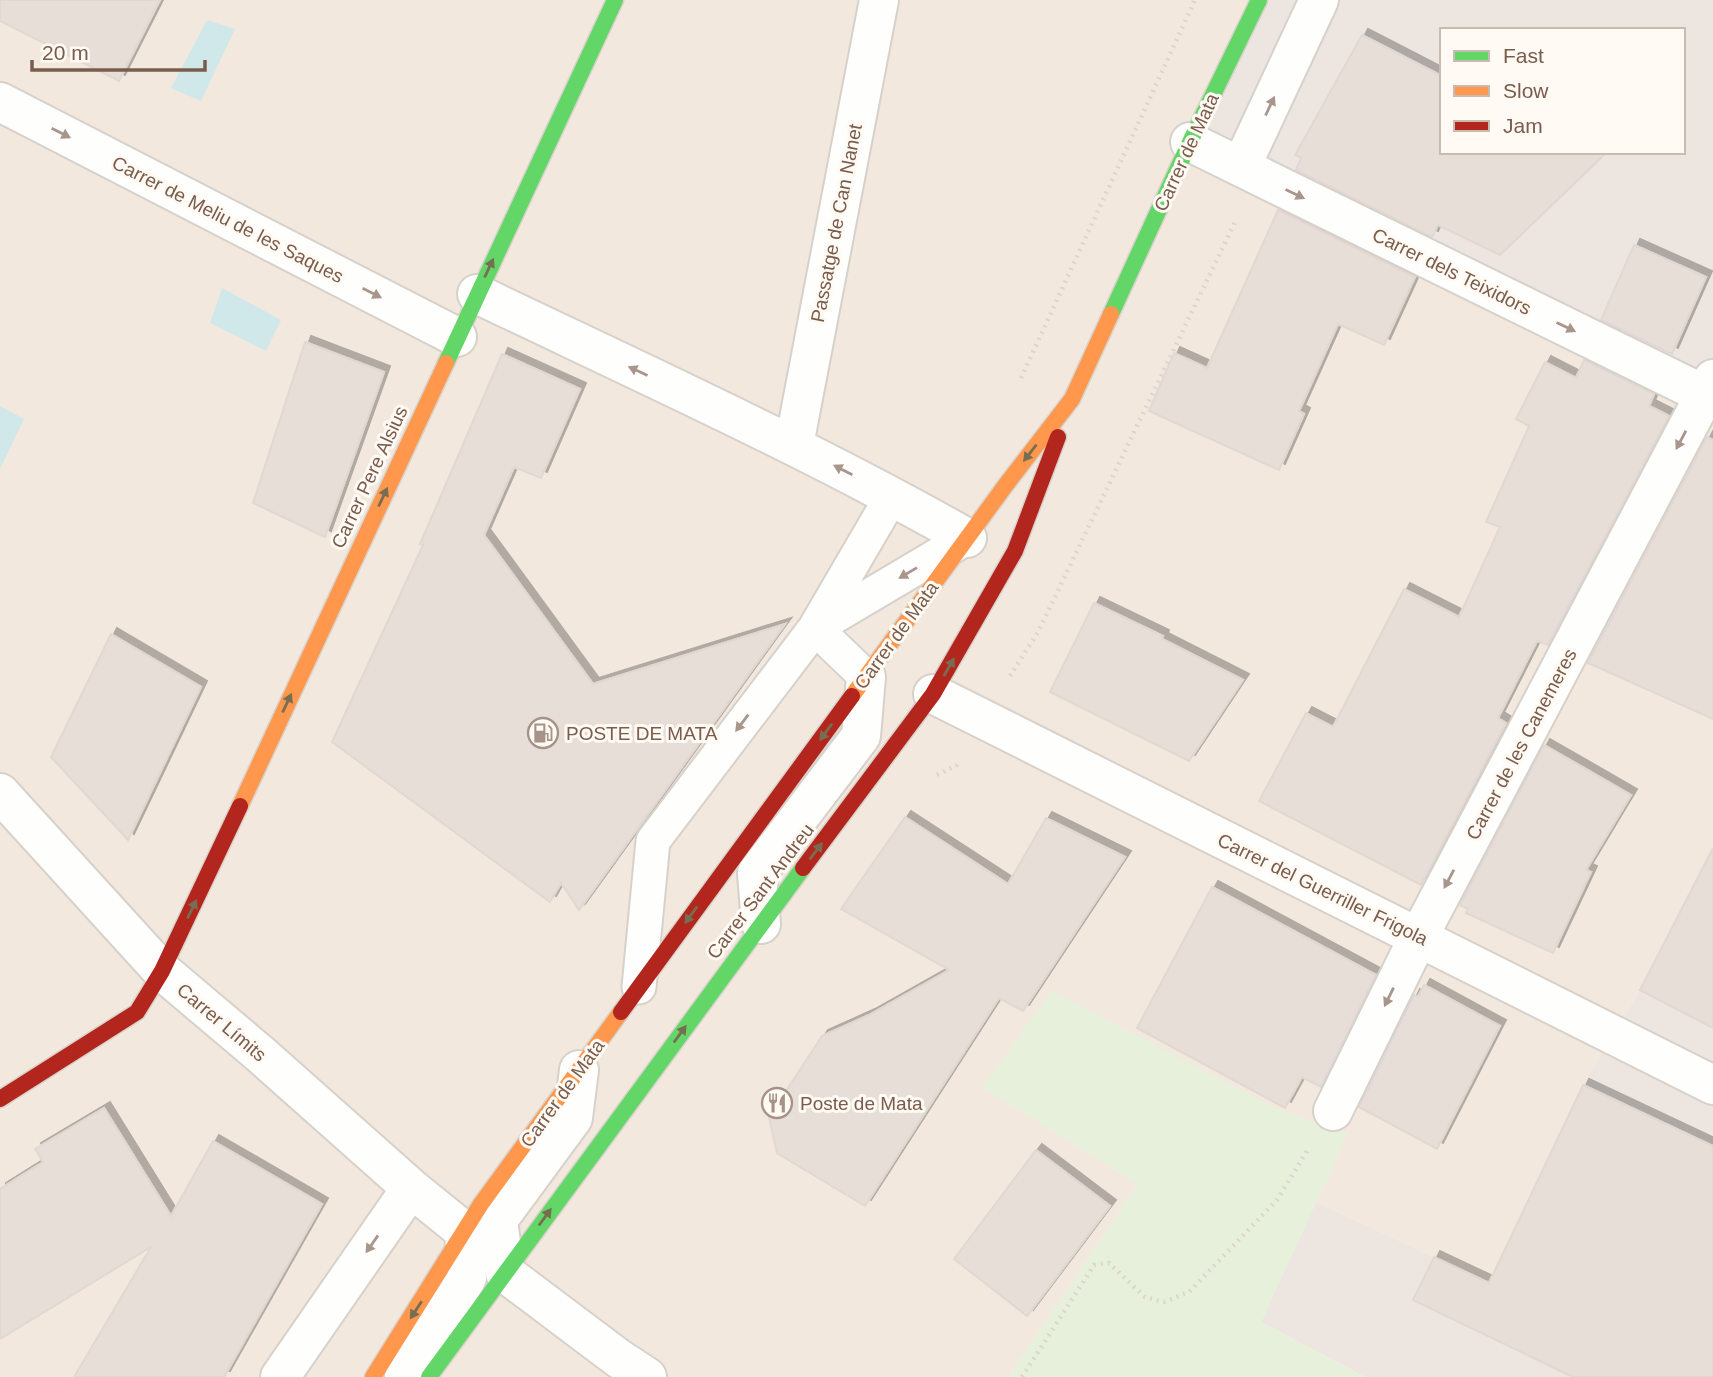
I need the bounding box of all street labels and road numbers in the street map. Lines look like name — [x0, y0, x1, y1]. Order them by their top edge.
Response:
street label: Carrer de Mata — [1150, 89, 1223, 215]
street label: Passatge de Can Nanet — [807, 121, 866, 324]
street label: Carrer de Meliu de les Saques — [109, 152, 347, 287]
street label: Carrer dels Teixidors — [1369, 224, 1535, 319]
street label: Carrer Pere Alsius — [327, 403, 412, 552]
street label: Carrer de Mata — [850, 577, 943, 693]
street label: Carrer de les Canemeres — [1462, 645, 1581, 843]
street label: Carrer Sant Andreu — [703, 820, 818, 963]
street label: Carrer del Guerriller Frigola — [1214, 829, 1432, 950]
street label: Carrer Límits — [173, 979, 270, 1066]
street label: Carrer de Mata — [516, 1035, 609, 1151]

